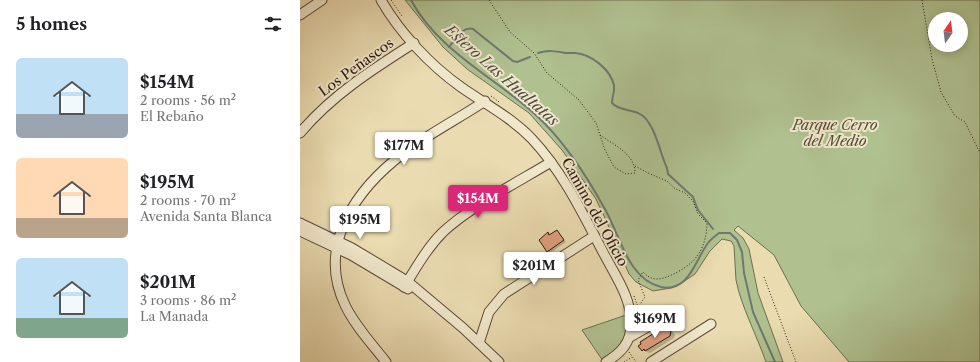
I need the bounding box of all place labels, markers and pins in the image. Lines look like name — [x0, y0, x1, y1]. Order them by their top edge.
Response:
pin: $177M — [376, 132, 432, 166]
pin: $154M — [450, 185, 506, 219]
pin: $195M — [332, 206, 388, 240]
pin: $201M — [506, 252, 562, 286]
pin: $169M — [627, 305, 683, 339]

